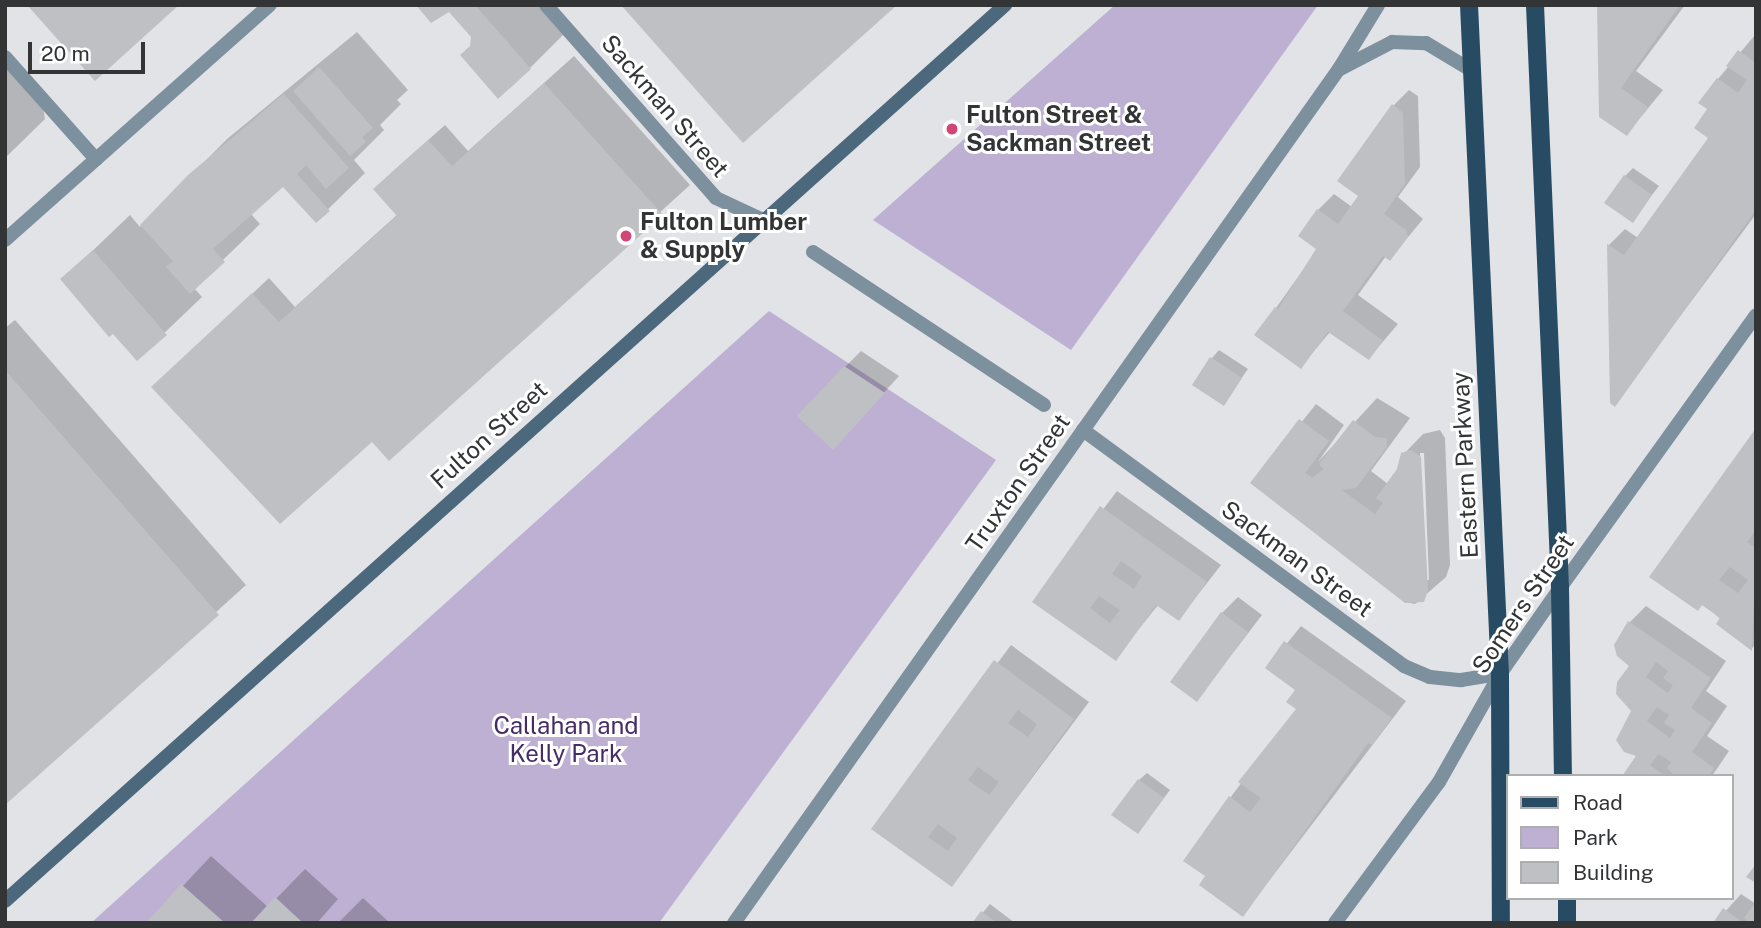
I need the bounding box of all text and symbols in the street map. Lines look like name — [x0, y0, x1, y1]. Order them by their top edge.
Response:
scale bar — [32, 28, 149, 72]
street label: Sackman Street — [595, 29, 735, 183]
text: 20 m — [41, 41, 90, 66]
place label: Fulton Street & Sackman Street — [966, 101, 1151, 157]
marker: Fulton Street & Sackman Street — [944, 121, 960, 137]
place label: Fulton Lumber & Supply — [640, 208, 807, 264]
marker: Fulton Lumber & Supply — [618, 228, 634, 244]
street label: Eastern Parkway — [1446, 371, 1484, 559]
street label: Fulton Street — [425, 375, 553, 495]
street label: Truxton Street — [960, 408, 1076, 558]
street label: Sackman Street — [1216, 495, 1378, 623]
street label: Somers Street — [1466, 529, 1580, 679]
park label: Callahan and Kelly Park — [493, 712, 639, 768]
legend — [1506, 774, 1733, 900]
text: Road — [1573, 790, 1623, 815]
text: Park — [1573, 825, 1618, 850]
text: Building — [1573, 860, 1654, 885]

